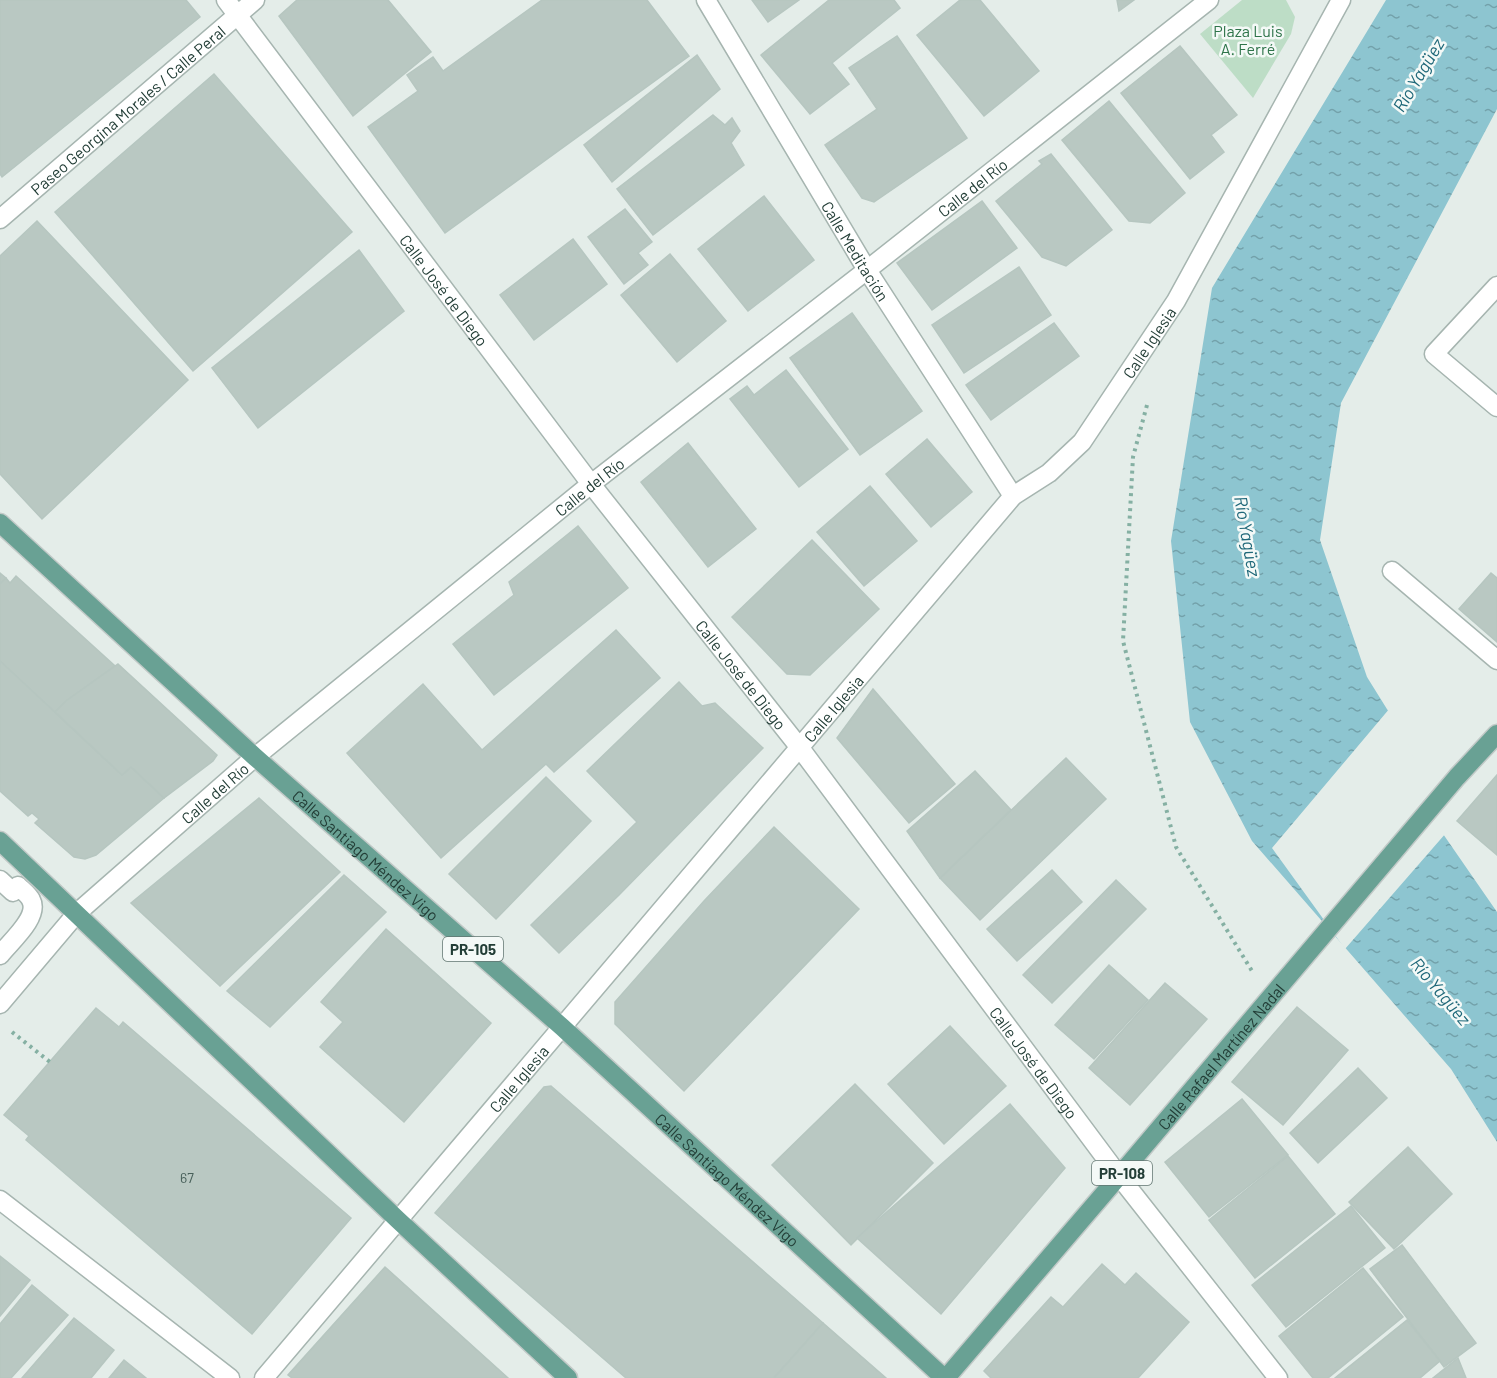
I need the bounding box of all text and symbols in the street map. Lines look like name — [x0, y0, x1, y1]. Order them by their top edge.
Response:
street label: Paseo Georgina Morales / Calle Peral — [26, 21, 229, 198]
park label: Plaza Luis A. Ferré — [1213, 21, 1283, 58]
water label: Río Yagüez — [1388, 34, 1449, 116]
street label: Calle del Río — [934, 154, 1011, 220]
street label: Calle Meditación — [818, 197, 894, 304]
street label: Calle José de Diego — [396, 230, 493, 349]
street label: Calle Iglesia — [1118, 303, 1179, 382]
street label: Calle del Río — [551, 453, 627, 519]
water label: Río Yagüez — [1230, 494, 1266, 578]
street label: Calle José de Diego — [692, 616, 791, 733]
street label: Calle Iglesia — [799, 671, 867, 745]
street label: Calle del Río — [177, 758, 252, 827]
street label: Calle Santiago Méndez Vigo — [289, 785, 443, 924]
road number: PR-105 — [443, 937, 503, 961]
water label: Río Yagüez — [1406, 953, 1476, 1029]
street label: Calle Rafael Martínez Nadal — [1153, 979, 1288, 1133]
street label: Calle José de Diego — [986, 1003, 1082, 1122]
street label: Calle Iglesia — [485, 1041, 552, 1116]
street label: Calle Santiago Méndez Vigo — [652, 1108, 804, 1250]
road number: PR-108 — [1092, 1161, 1152, 1185]
house number: 67 — [180, 1169, 194, 1186]

